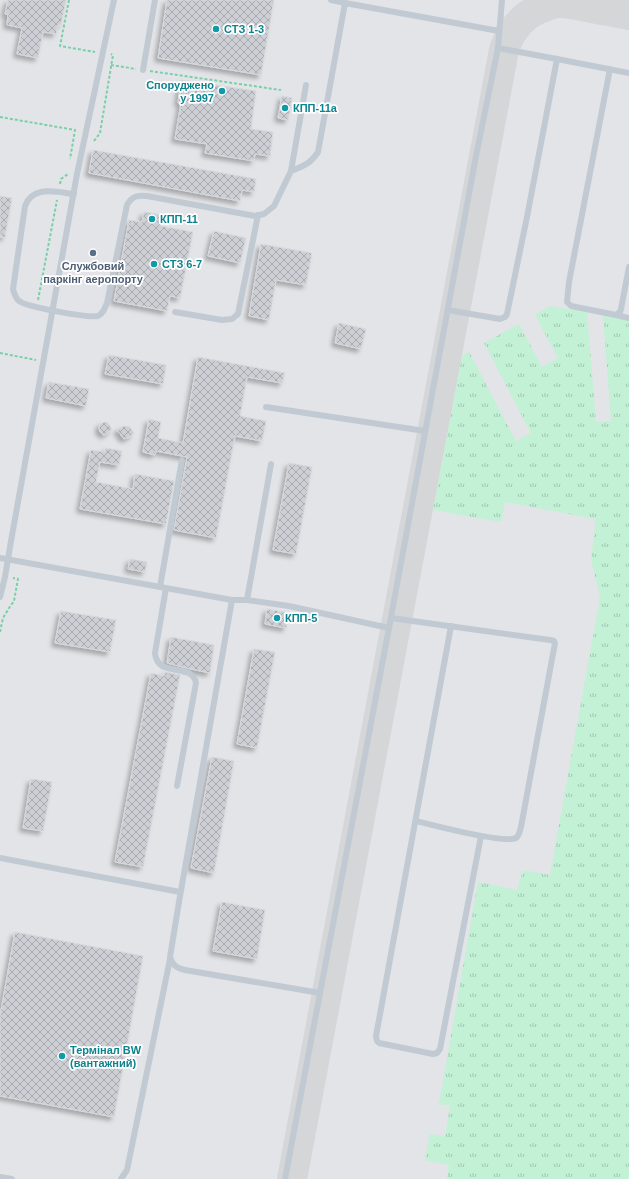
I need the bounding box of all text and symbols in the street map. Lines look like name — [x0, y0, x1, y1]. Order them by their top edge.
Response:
place label: СТЗ 1-3 — [224, 23, 264, 35]
marker: СТЗ 1-3 — [211, 24, 221, 34]
place label: Споруджено у 1997 — [146, 79, 214, 104]
marker: Споруджено у 1997 — [217, 86, 227, 96]
place label: КПП-11а — [293, 102, 338, 114]
marker: КПП-11а — [280, 103, 290, 113]
place label: КПП-11 — [160, 213, 198, 225]
marker: КПП-11 — [147, 214, 157, 224]
marker: Службовий паркінг аеропорту — [88, 248, 98, 258]
place label: СТЗ 6-7 — [162, 258, 202, 270]
marker: СТЗ 6-7 — [149, 259, 159, 269]
place label: Службовий паркінг аеропорту — [43, 260, 144, 285]
place label: КПП-5 — [285, 612, 317, 624]
marker: КПП-5 — [272, 613, 282, 623]
place label: Термінал BW (вантажний) — [70, 1044, 142, 1069]
marker: Термінал BW (вантажний) — [57, 1051, 67, 1061]

